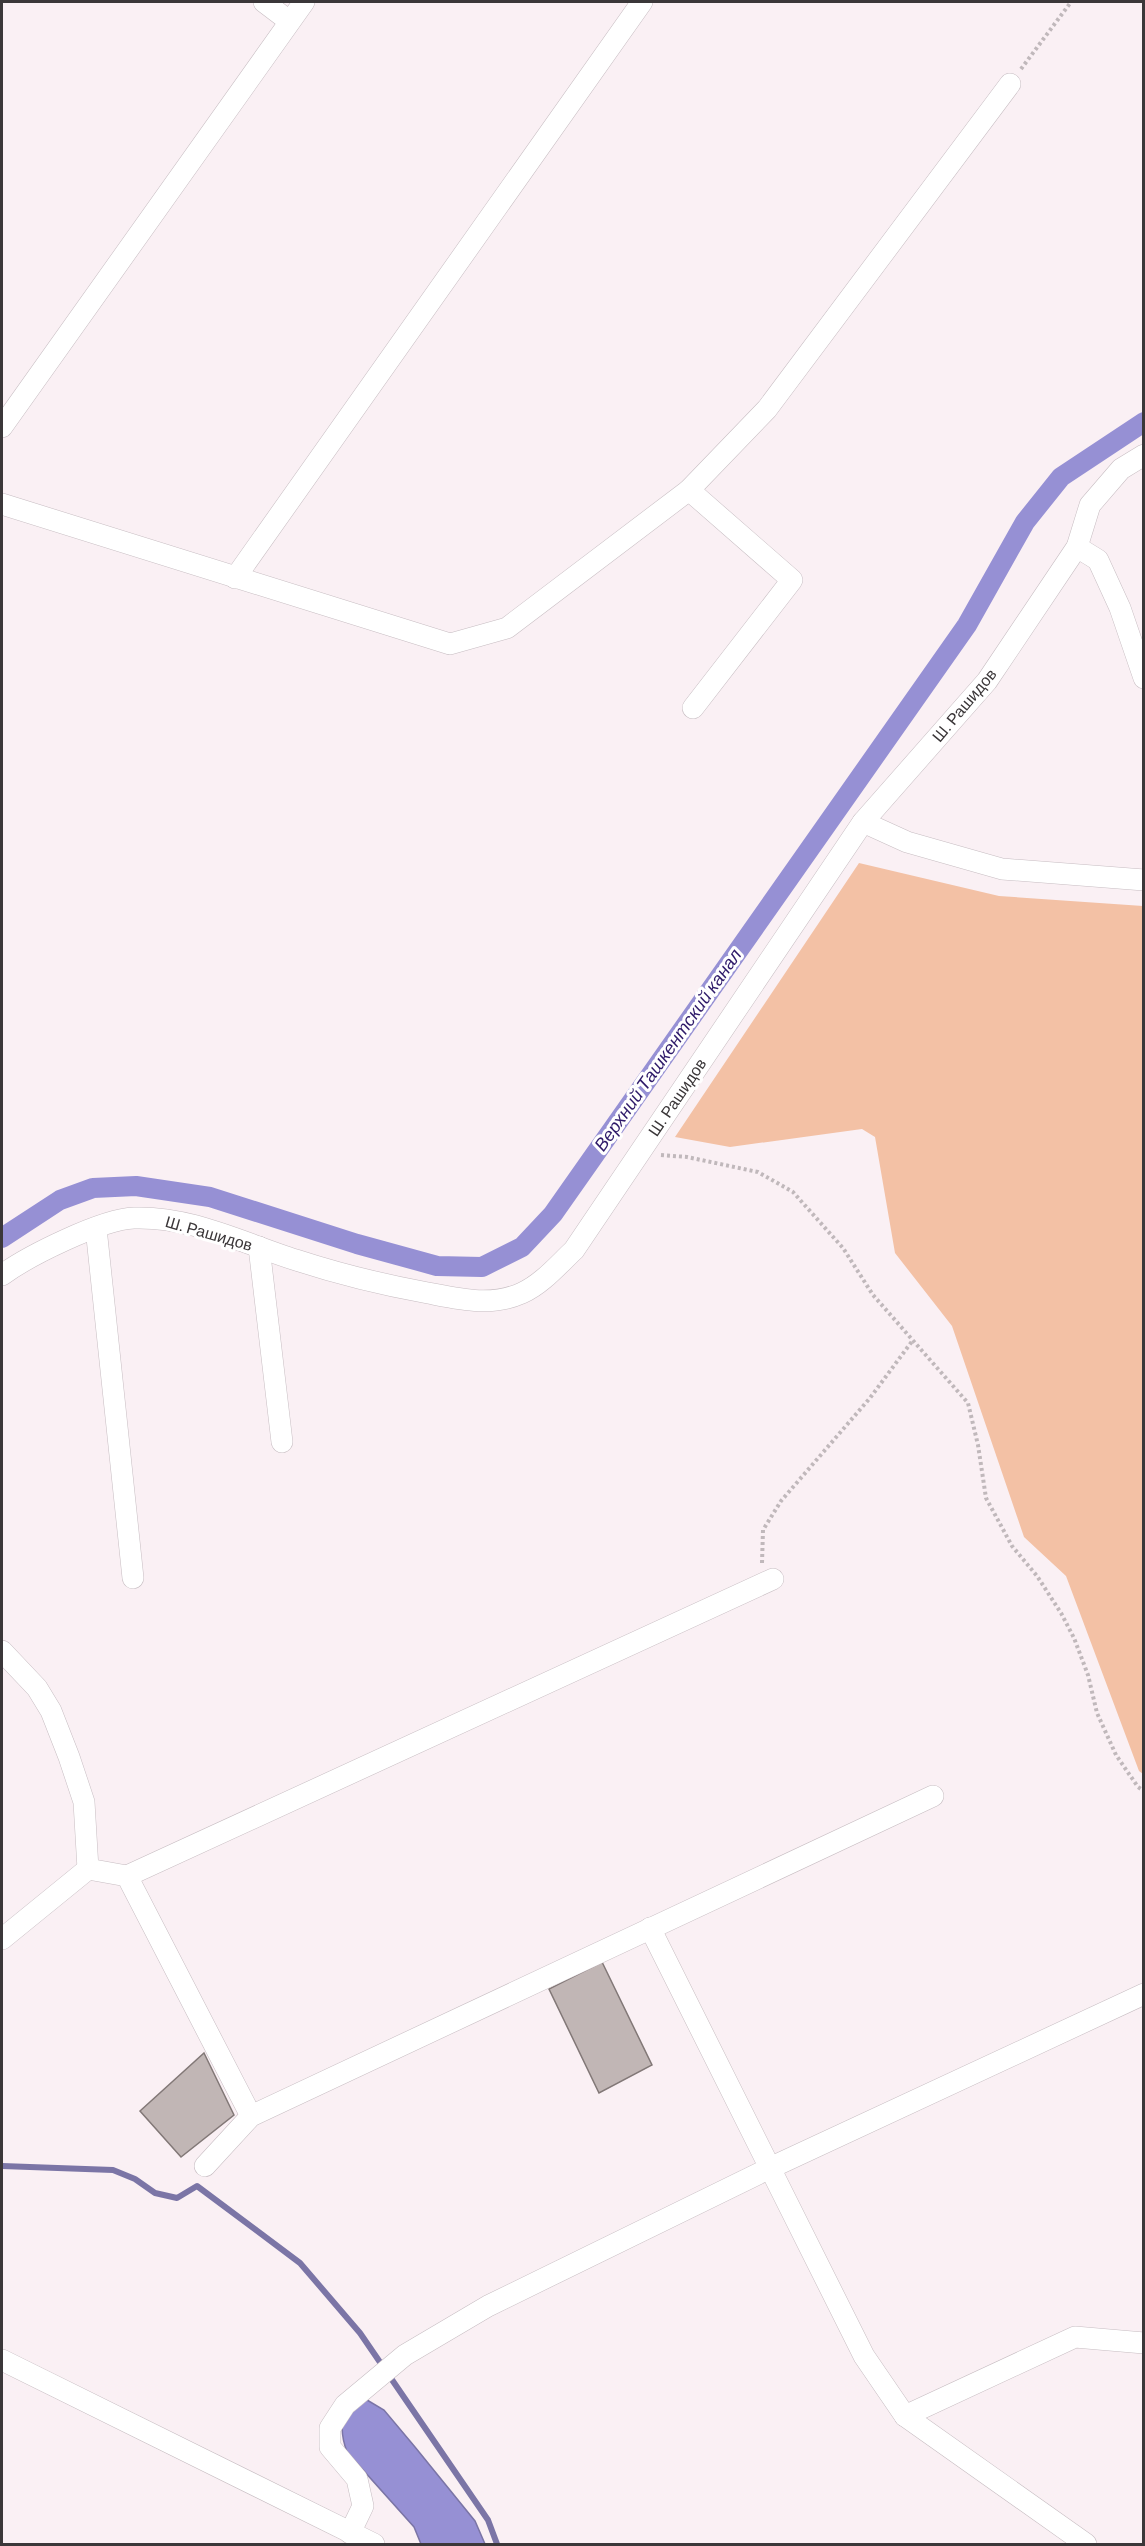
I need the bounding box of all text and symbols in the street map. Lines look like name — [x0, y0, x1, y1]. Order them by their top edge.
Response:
street label: Ш. Рашидов — [927, 664, 1000, 745]
water label: Верхний Ташкентский канал — [589, 944, 746, 1155]
street label: Ш. Рашидов — [644, 1054, 710, 1139]
street label: Ш. Рашидов — [163, 1211, 255, 1254]

